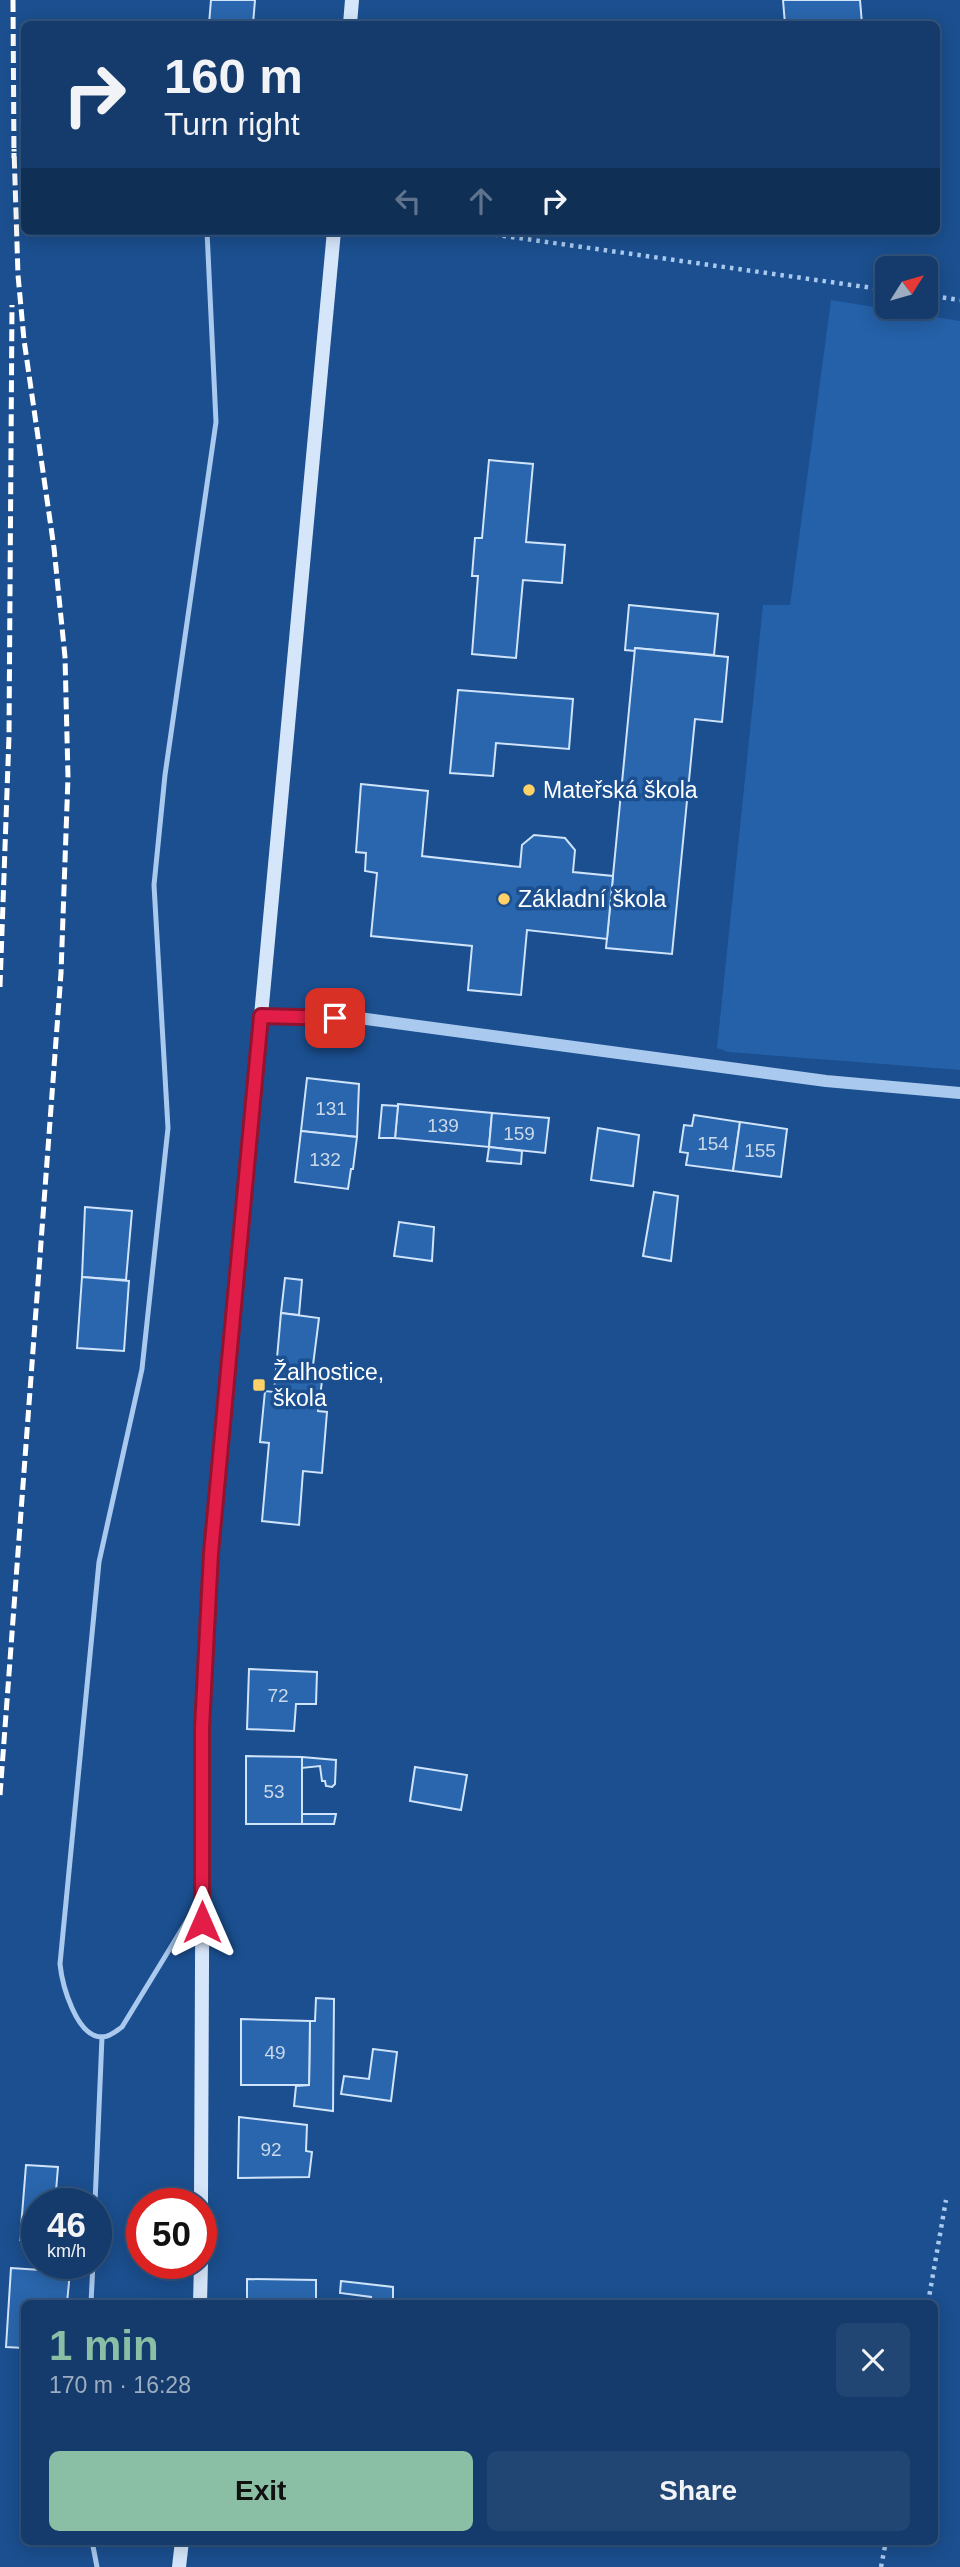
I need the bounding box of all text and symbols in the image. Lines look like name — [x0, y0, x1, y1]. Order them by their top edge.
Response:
icon: right — [49, 49, 140, 140]
text: 160 m — [164, 49, 303, 103]
text: Turn right — [164, 106, 300, 142]
icon: left — [389, 182, 427, 220]
icon: ahead — [462, 182, 500, 220]
icon: right — [535, 182, 573, 220]
north arrow — [875, 256, 938, 318]
map controls — [875, 256, 938, 319]
place label: Mateřská škola — [543, 777, 698, 803]
marker: Mateřská škola — [521, 782, 537, 798]
place label: Základní škola — [518, 886, 667, 912]
marker: Základní škola — [496, 891, 512, 907]
pin — [305, 988, 365, 1048]
icon: arrive — [316, 999, 354, 1037]
house number: 131 — [315, 1098, 347, 1119]
house number: 139 — [427, 1115, 459, 1136]
house number: 159 — [503, 1123, 535, 1144]
house number: 154 — [697, 1133, 729, 1154]
house number: 155 — [744, 1140, 776, 1161]
house number: 132 — [309, 1149, 341, 1170]
place label: Žalhostice, škola — [273, 1359, 384, 1411]
marker: Žalhostice, škola — [251, 1377, 267, 1393]
house number: 72 — [267, 1685, 289, 1706]
house number: 53 — [263, 1781, 285, 1802]
position arrow — [165, 1885, 239, 1959]
house number: 49 — [264, 2042, 286, 2063]
house number: 92 — [260, 2139, 282, 2160]
speed limit sign: 50 — [126, 2188, 217, 2279]
text: 46 — [47, 2205, 86, 2244]
text: km/h — [47, 2241, 86, 2261]
text: 1 min — [49, 2322, 159, 2369]
button: close — [836, 2323, 910, 2397]
text: 170 m · 16:28 — [49, 2372, 191, 2398]
button: Exit — [49, 2451, 473, 2531]
button: Share — [487, 2451, 910, 2531]

